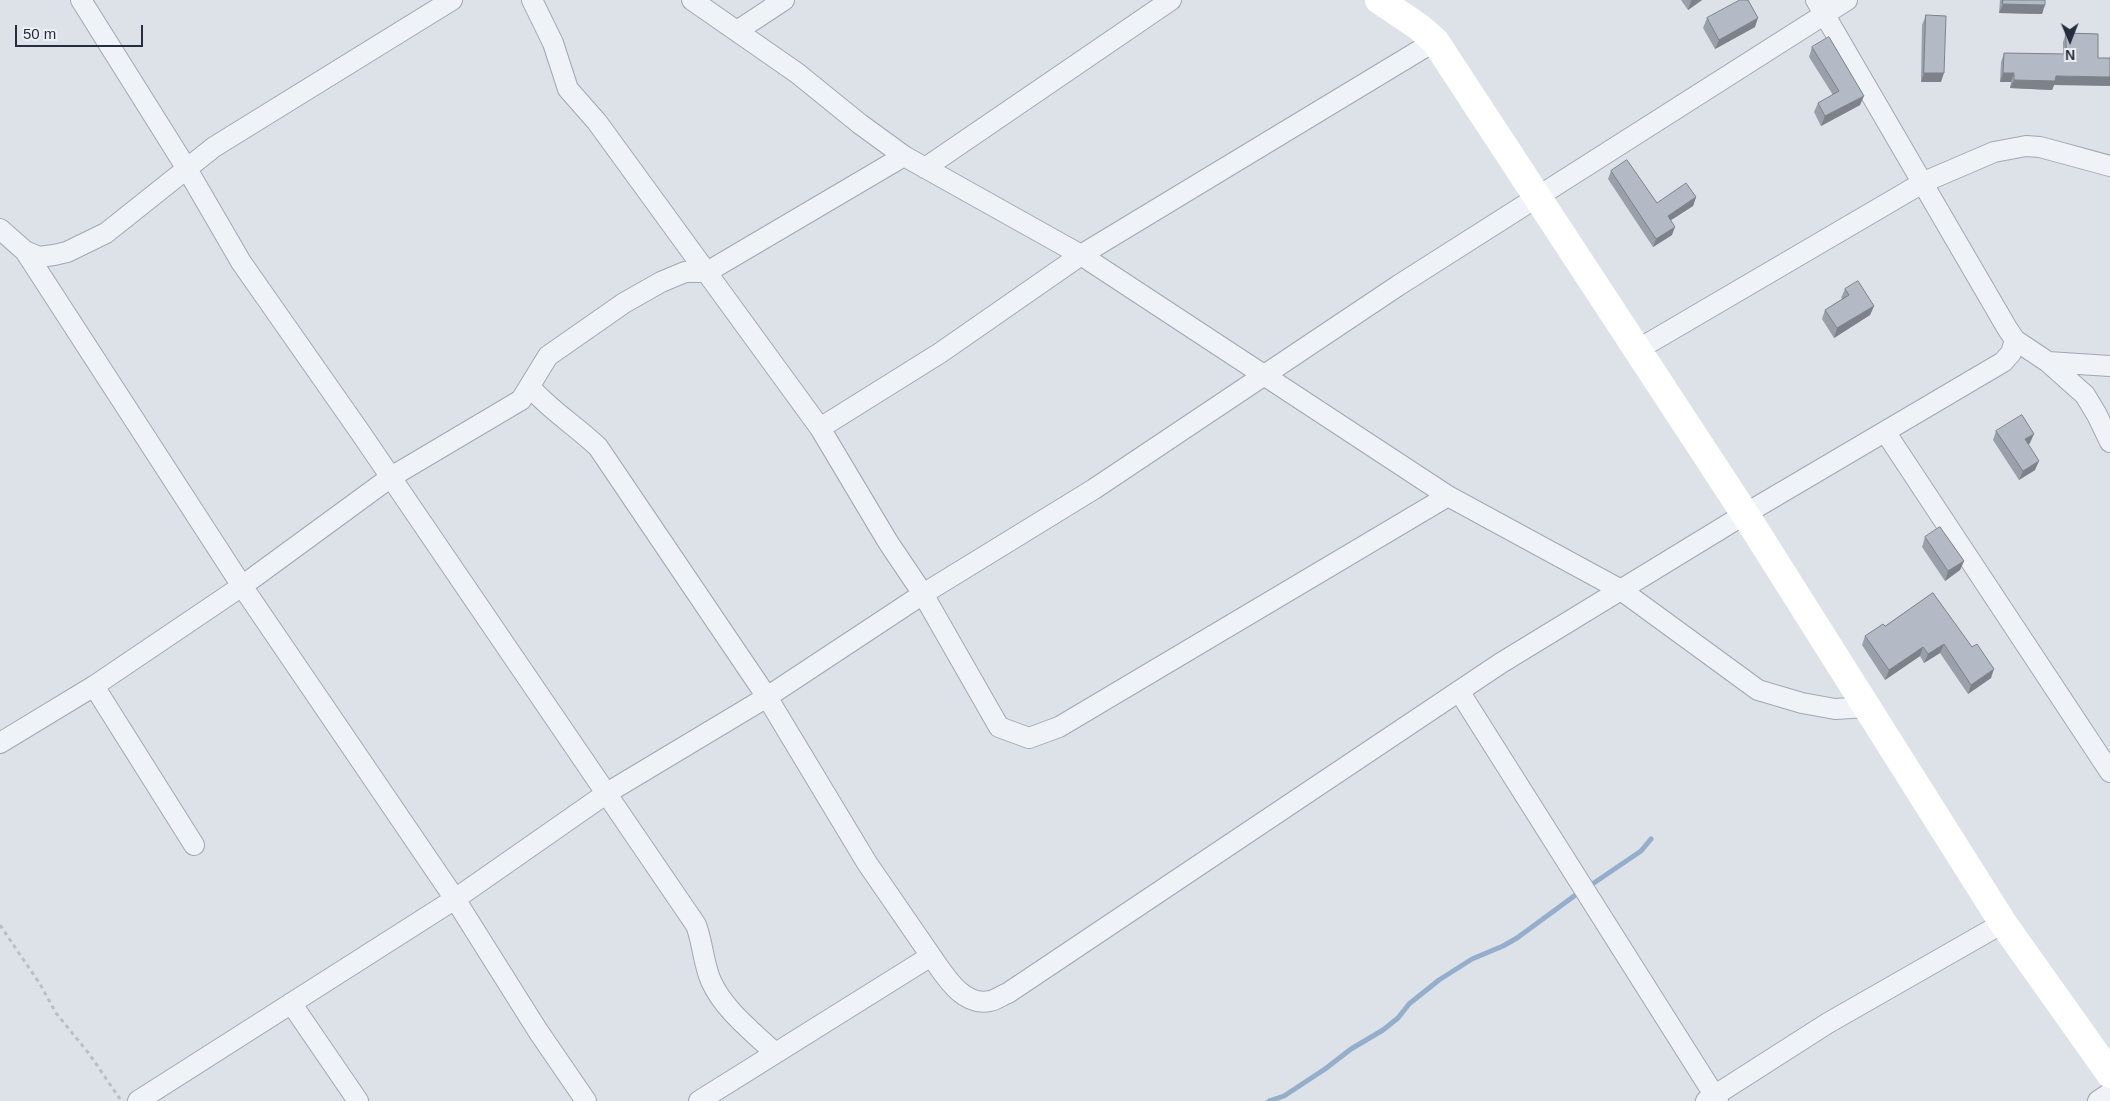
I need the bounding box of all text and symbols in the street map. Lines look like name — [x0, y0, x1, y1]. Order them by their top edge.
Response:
scale bar — [18, 15, 145, 47]
north arrow — [2045, 15, 2095, 65]
text: 50 m — [23, 25, 56, 42]
text: N — [2065, 47, 2075, 63]

